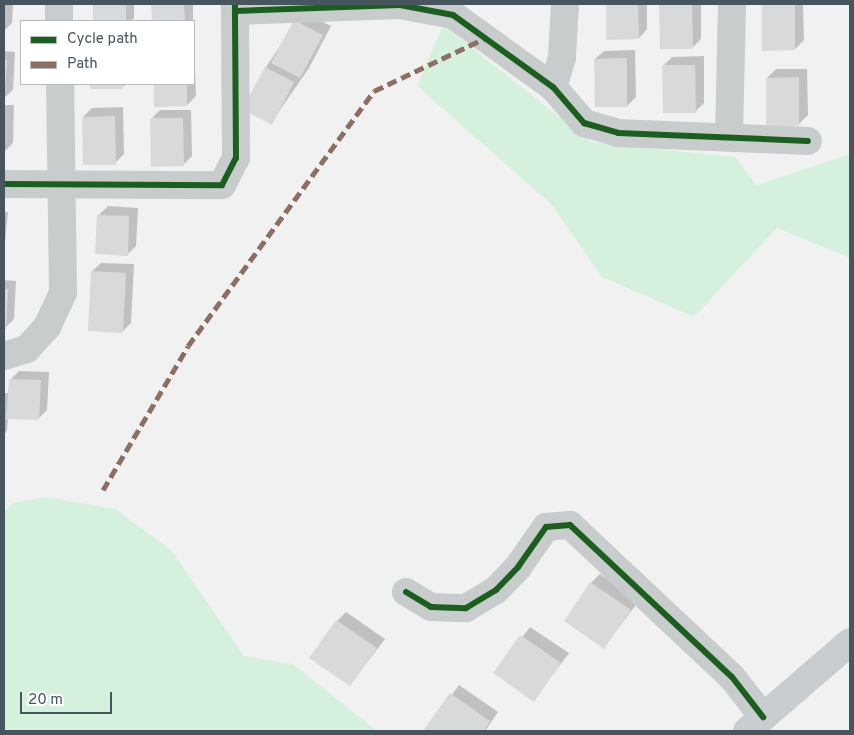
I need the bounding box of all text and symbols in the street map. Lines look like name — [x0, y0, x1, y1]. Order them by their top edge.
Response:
legend — [20, 20, 195, 85]
text: Cycle path — [67, 30, 138, 49]
text: Path — [67, 55, 98, 74]
scale bar — [22, 682, 115, 714]
text: 20 m — [28, 691, 63, 710]

